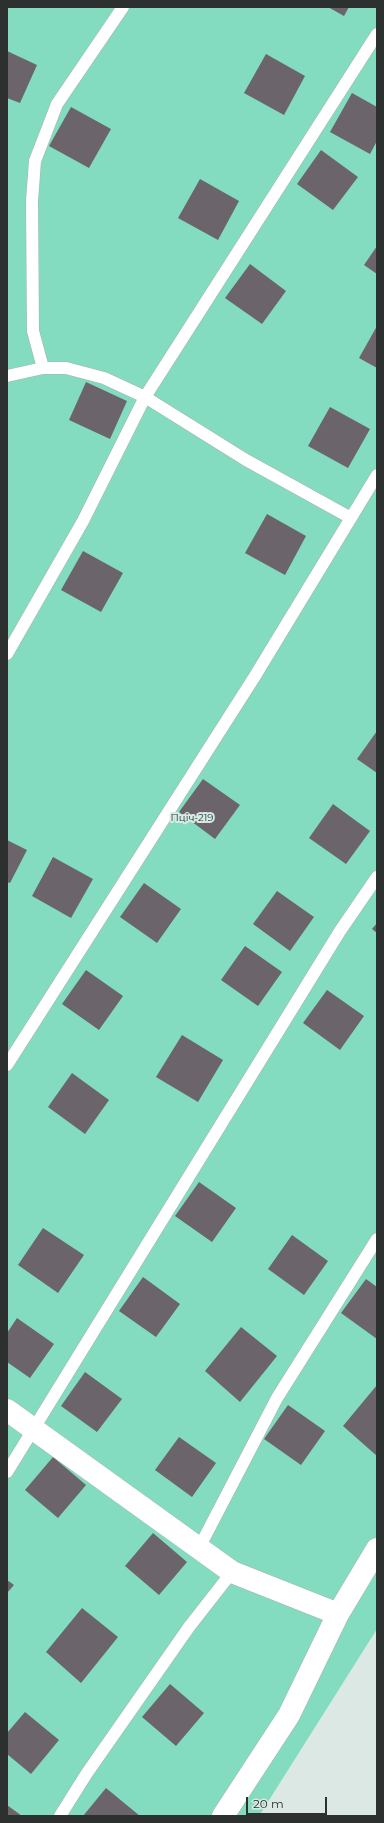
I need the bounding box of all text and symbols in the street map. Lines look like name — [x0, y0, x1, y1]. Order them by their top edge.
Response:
park label: Пціч-219 — [171, 812, 213, 824]
scale bar — [248, 1789, 329, 1815]
text: 20 m — [253, 1796, 284, 1811]

